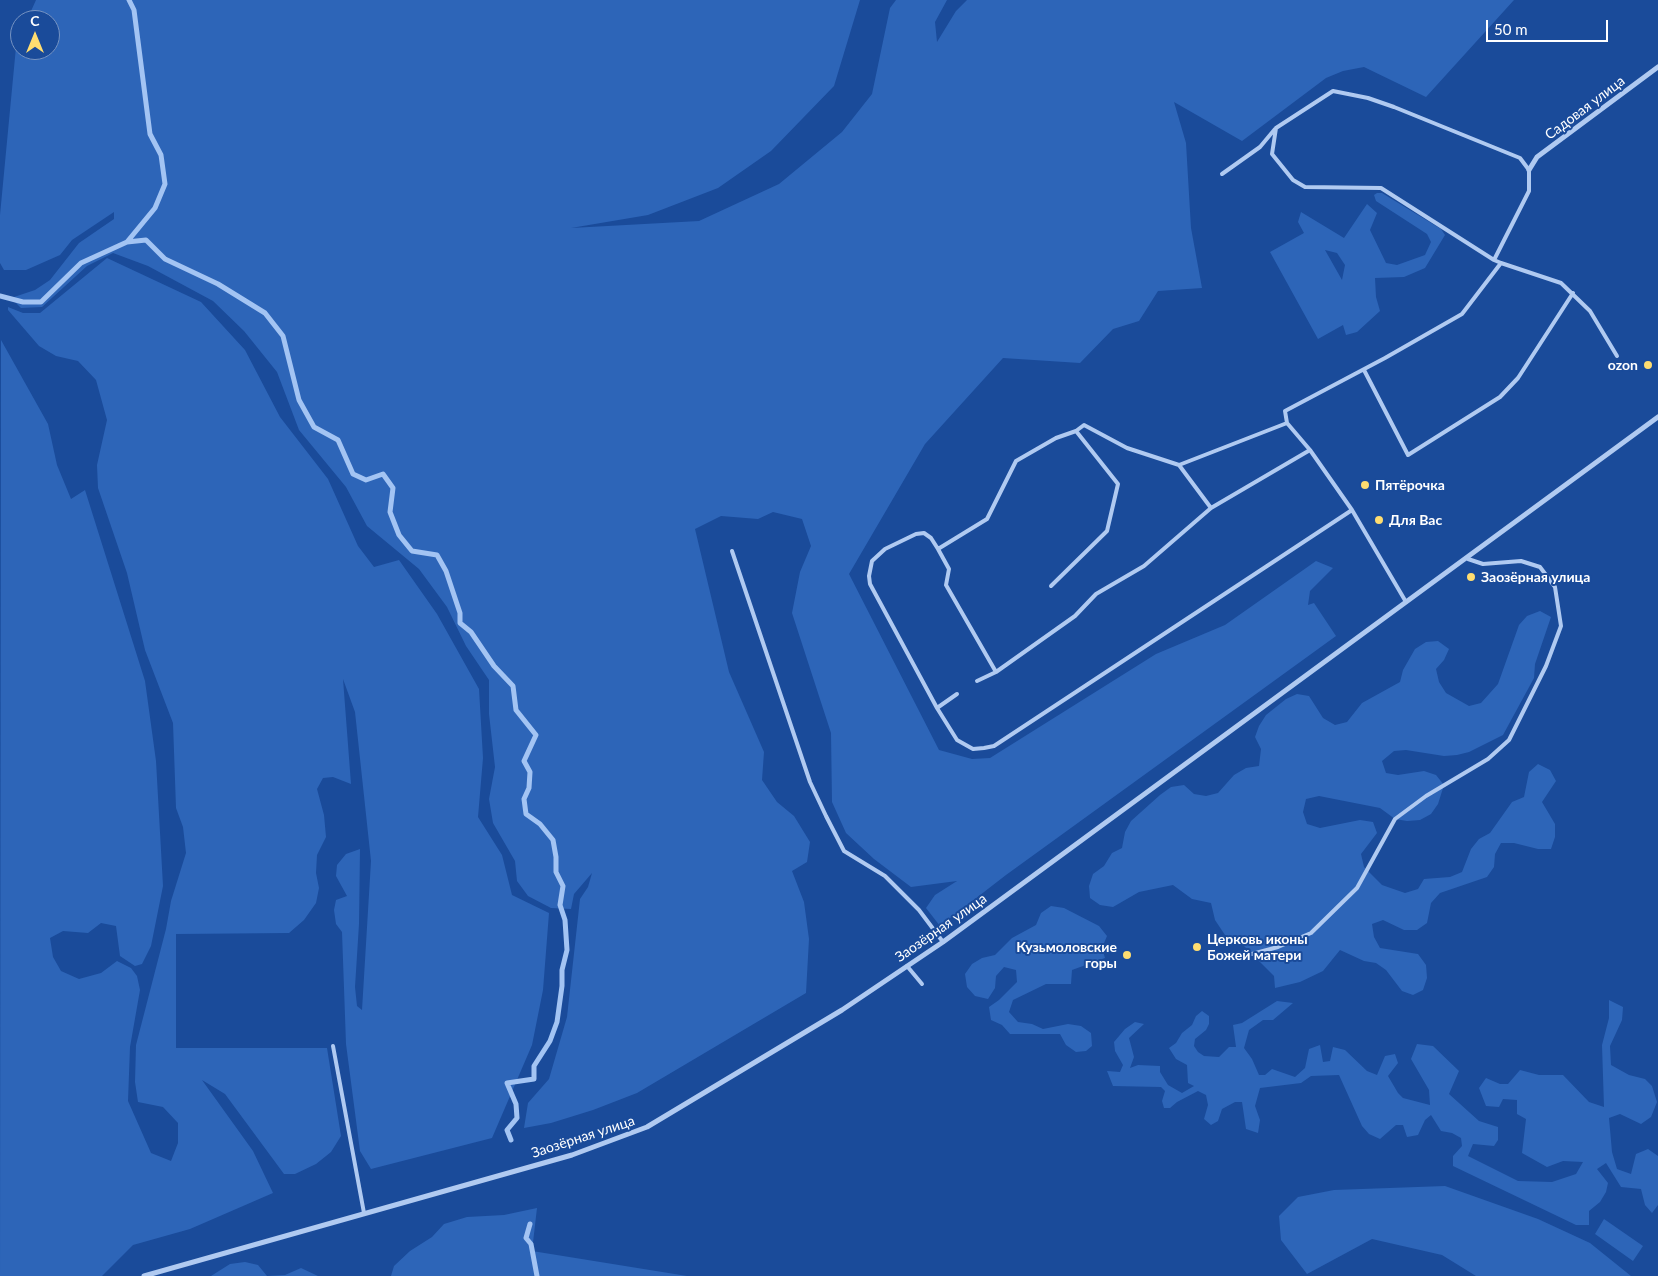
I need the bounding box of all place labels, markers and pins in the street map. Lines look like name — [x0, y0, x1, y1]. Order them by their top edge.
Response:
place label: ozon — [1608, 357, 1638, 373]
marker: ozon — [1642, 359, 1654, 371]
place label: Пятёрочка — [1375, 477, 1445, 493]
marker: Пятёрочка — [1359, 479, 1371, 491]
place label: Для Вас — [1389, 512, 1442, 528]
marker: Для Вас — [1373, 514, 1385, 526]
place label: Заозёрная улица — [1481, 569, 1590, 585]
marker: Заозёрная улица — [1465, 571, 1477, 583]
place label: Церковь иконы Божей матери — [1207, 931, 1308, 964]
place label: Кузьмоловские горы — [1016, 939, 1117, 972]
marker: Церковь иконы Божей матери — [1191, 941, 1203, 953]
marker: Кузьмоловские горы — [1121, 949, 1133, 961]

